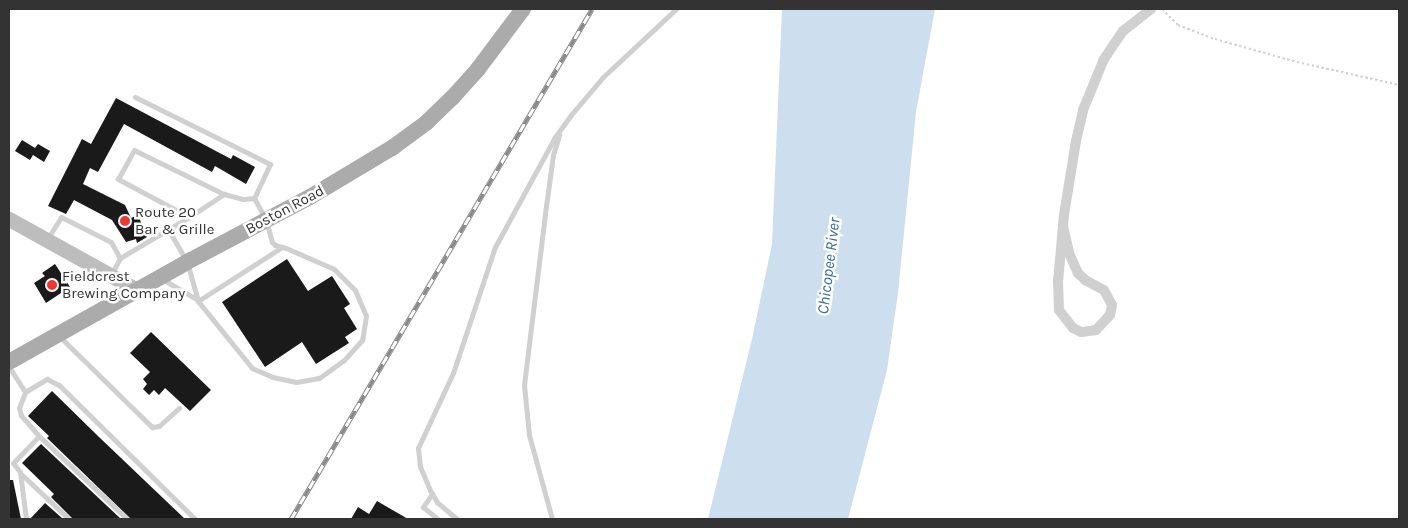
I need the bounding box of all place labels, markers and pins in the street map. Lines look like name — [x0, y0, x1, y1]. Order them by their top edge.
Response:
place label: Route 20 Bar & Grille — [135, 203, 214, 238]
marker: Route 20 Bar & Grille — [119, 215, 131, 227]
place label: Fieldcrest Brewing Company — [62, 267, 185, 302]
marker: Fieldcrest Brewing Company — [46, 279, 58, 291]

